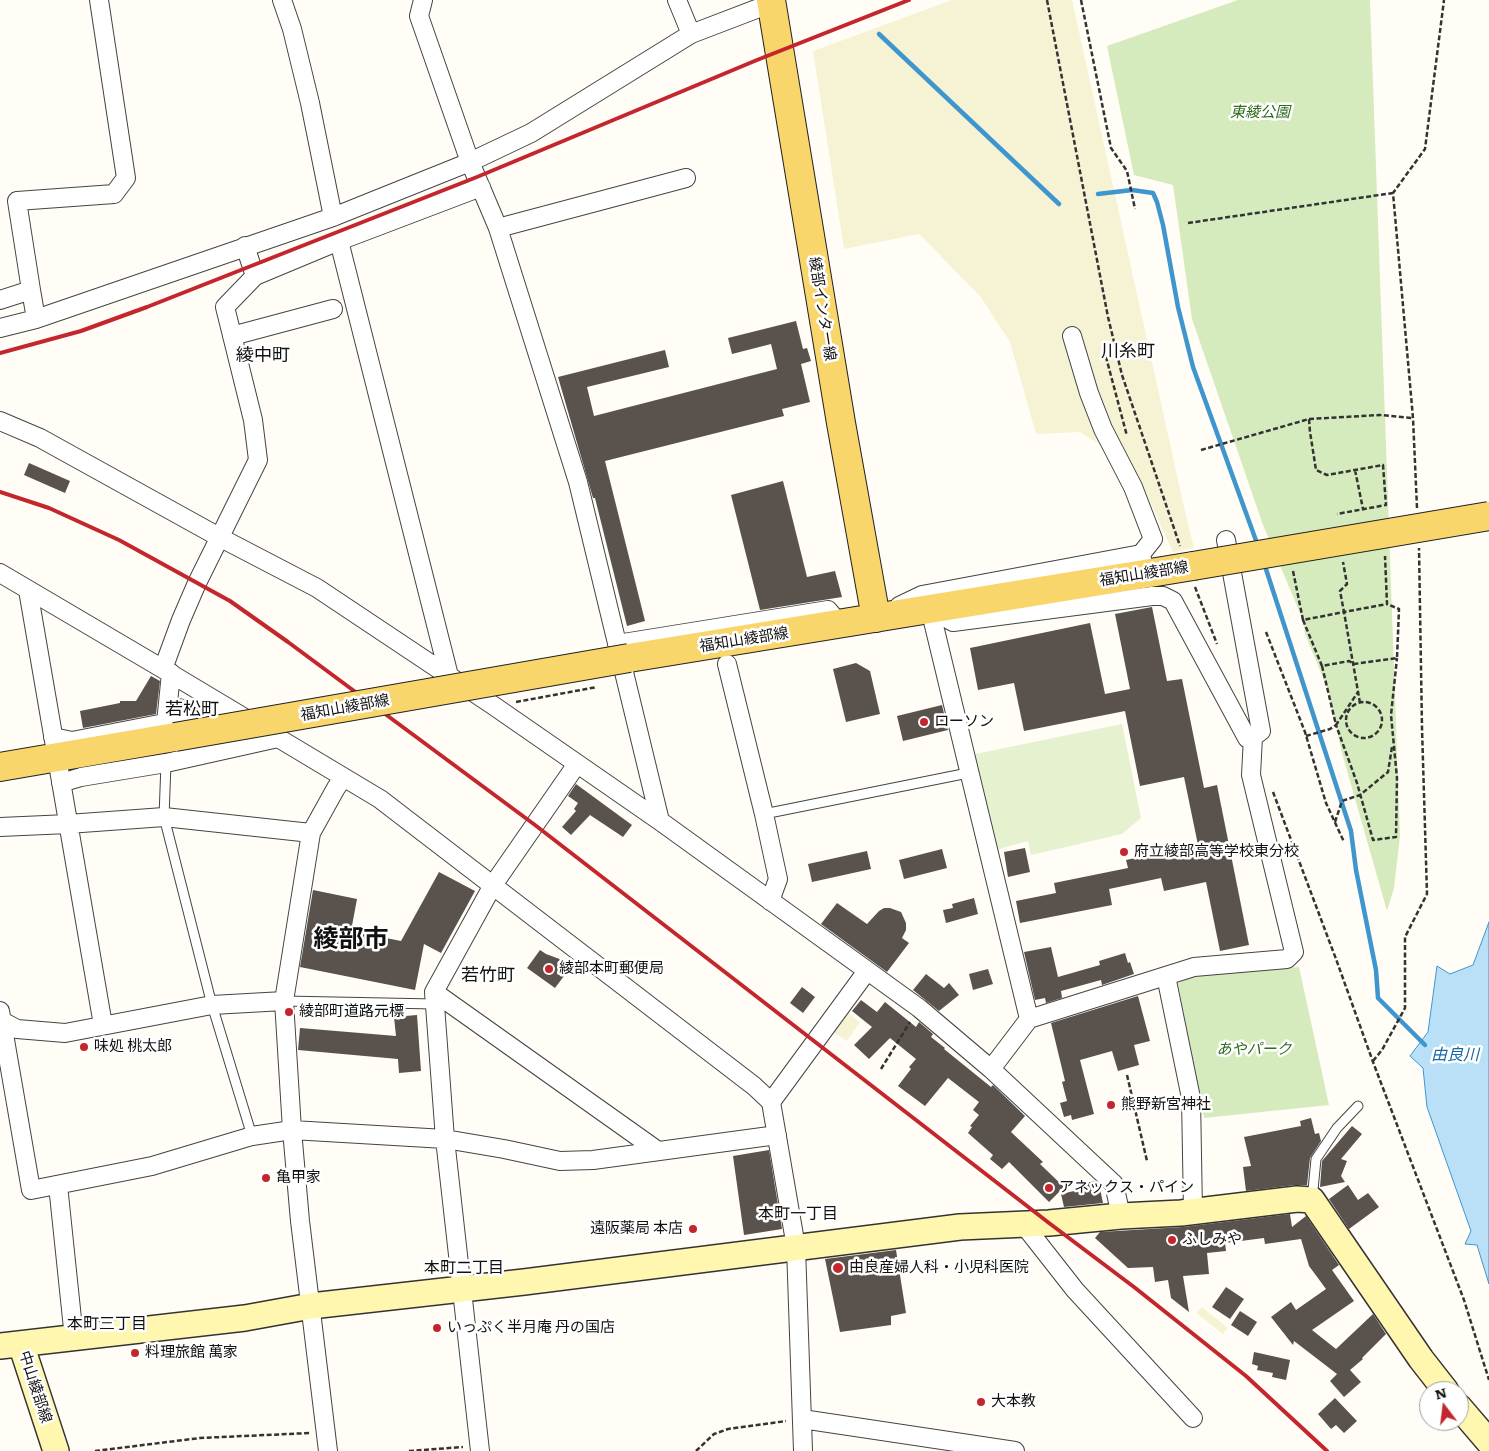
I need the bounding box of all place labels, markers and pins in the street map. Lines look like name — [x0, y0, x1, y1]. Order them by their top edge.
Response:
place label: ローソン — [934, 713, 994, 731]
marker: ローソン — [918, 716, 930, 728]
place label: 府立綾部高等学校東分校 — [1134, 843, 1299, 861]
marker: 府立綾部高等学校東分校 — [1118, 846, 1130, 858]
place label: 綾部本町郵便局 — [559, 960, 664, 978]
marker: 綾部本町郵便局 — [543, 963, 555, 975]
place label: 綾部町道路元標 — [299, 1003, 404, 1021]
marker: 綾部町道路元標 — [283, 1006, 295, 1018]
place label: 味処 桃太郎 — [94, 1038, 172, 1056]
marker: 味処 桃太郎 — [78, 1041, 90, 1053]
place label: 熊野新宮神社 — [1121, 1096, 1211, 1114]
marker: 熊野新宮神社 — [1105, 1099, 1117, 1111]
place label: 亀甲家 — [276, 1169, 321, 1187]
marker: 亀甲家 — [260, 1172, 272, 1184]
place label: アネックス・パイン — [1059, 1179, 1194, 1197]
marker: アネックス・パイン — [1043, 1182, 1055, 1194]
place label: 遠阪薬局 本店 — [590, 1220, 683, 1238]
marker: 遠阪薬局 本店 — [687, 1223, 699, 1235]
place label: ふしみや — [1182, 1231, 1242, 1249]
marker: ふしみや — [1166, 1234, 1178, 1246]
place label: 由良産婦人科・小児科医院 — [849, 1259, 1029, 1277]
marker: 由良産婦人科・小児科医院 — [831, 1261, 845, 1275]
place label: いっぷく半月庵 丹の国店 — [447, 1319, 615, 1337]
marker: いっぷく半月庵 丹の国店 — [431, 1322, 443, 1334]
place label: 料理旅館 萬家 — [145, 1344, 238, 1362]
marker: 料理旅館 萬家 — [129, 1347, 141, 1359]
place label: 大本教 — [991, 1393, 1036, 1411]
marker: 大本教 — [975, 1396, 987, 1408]

